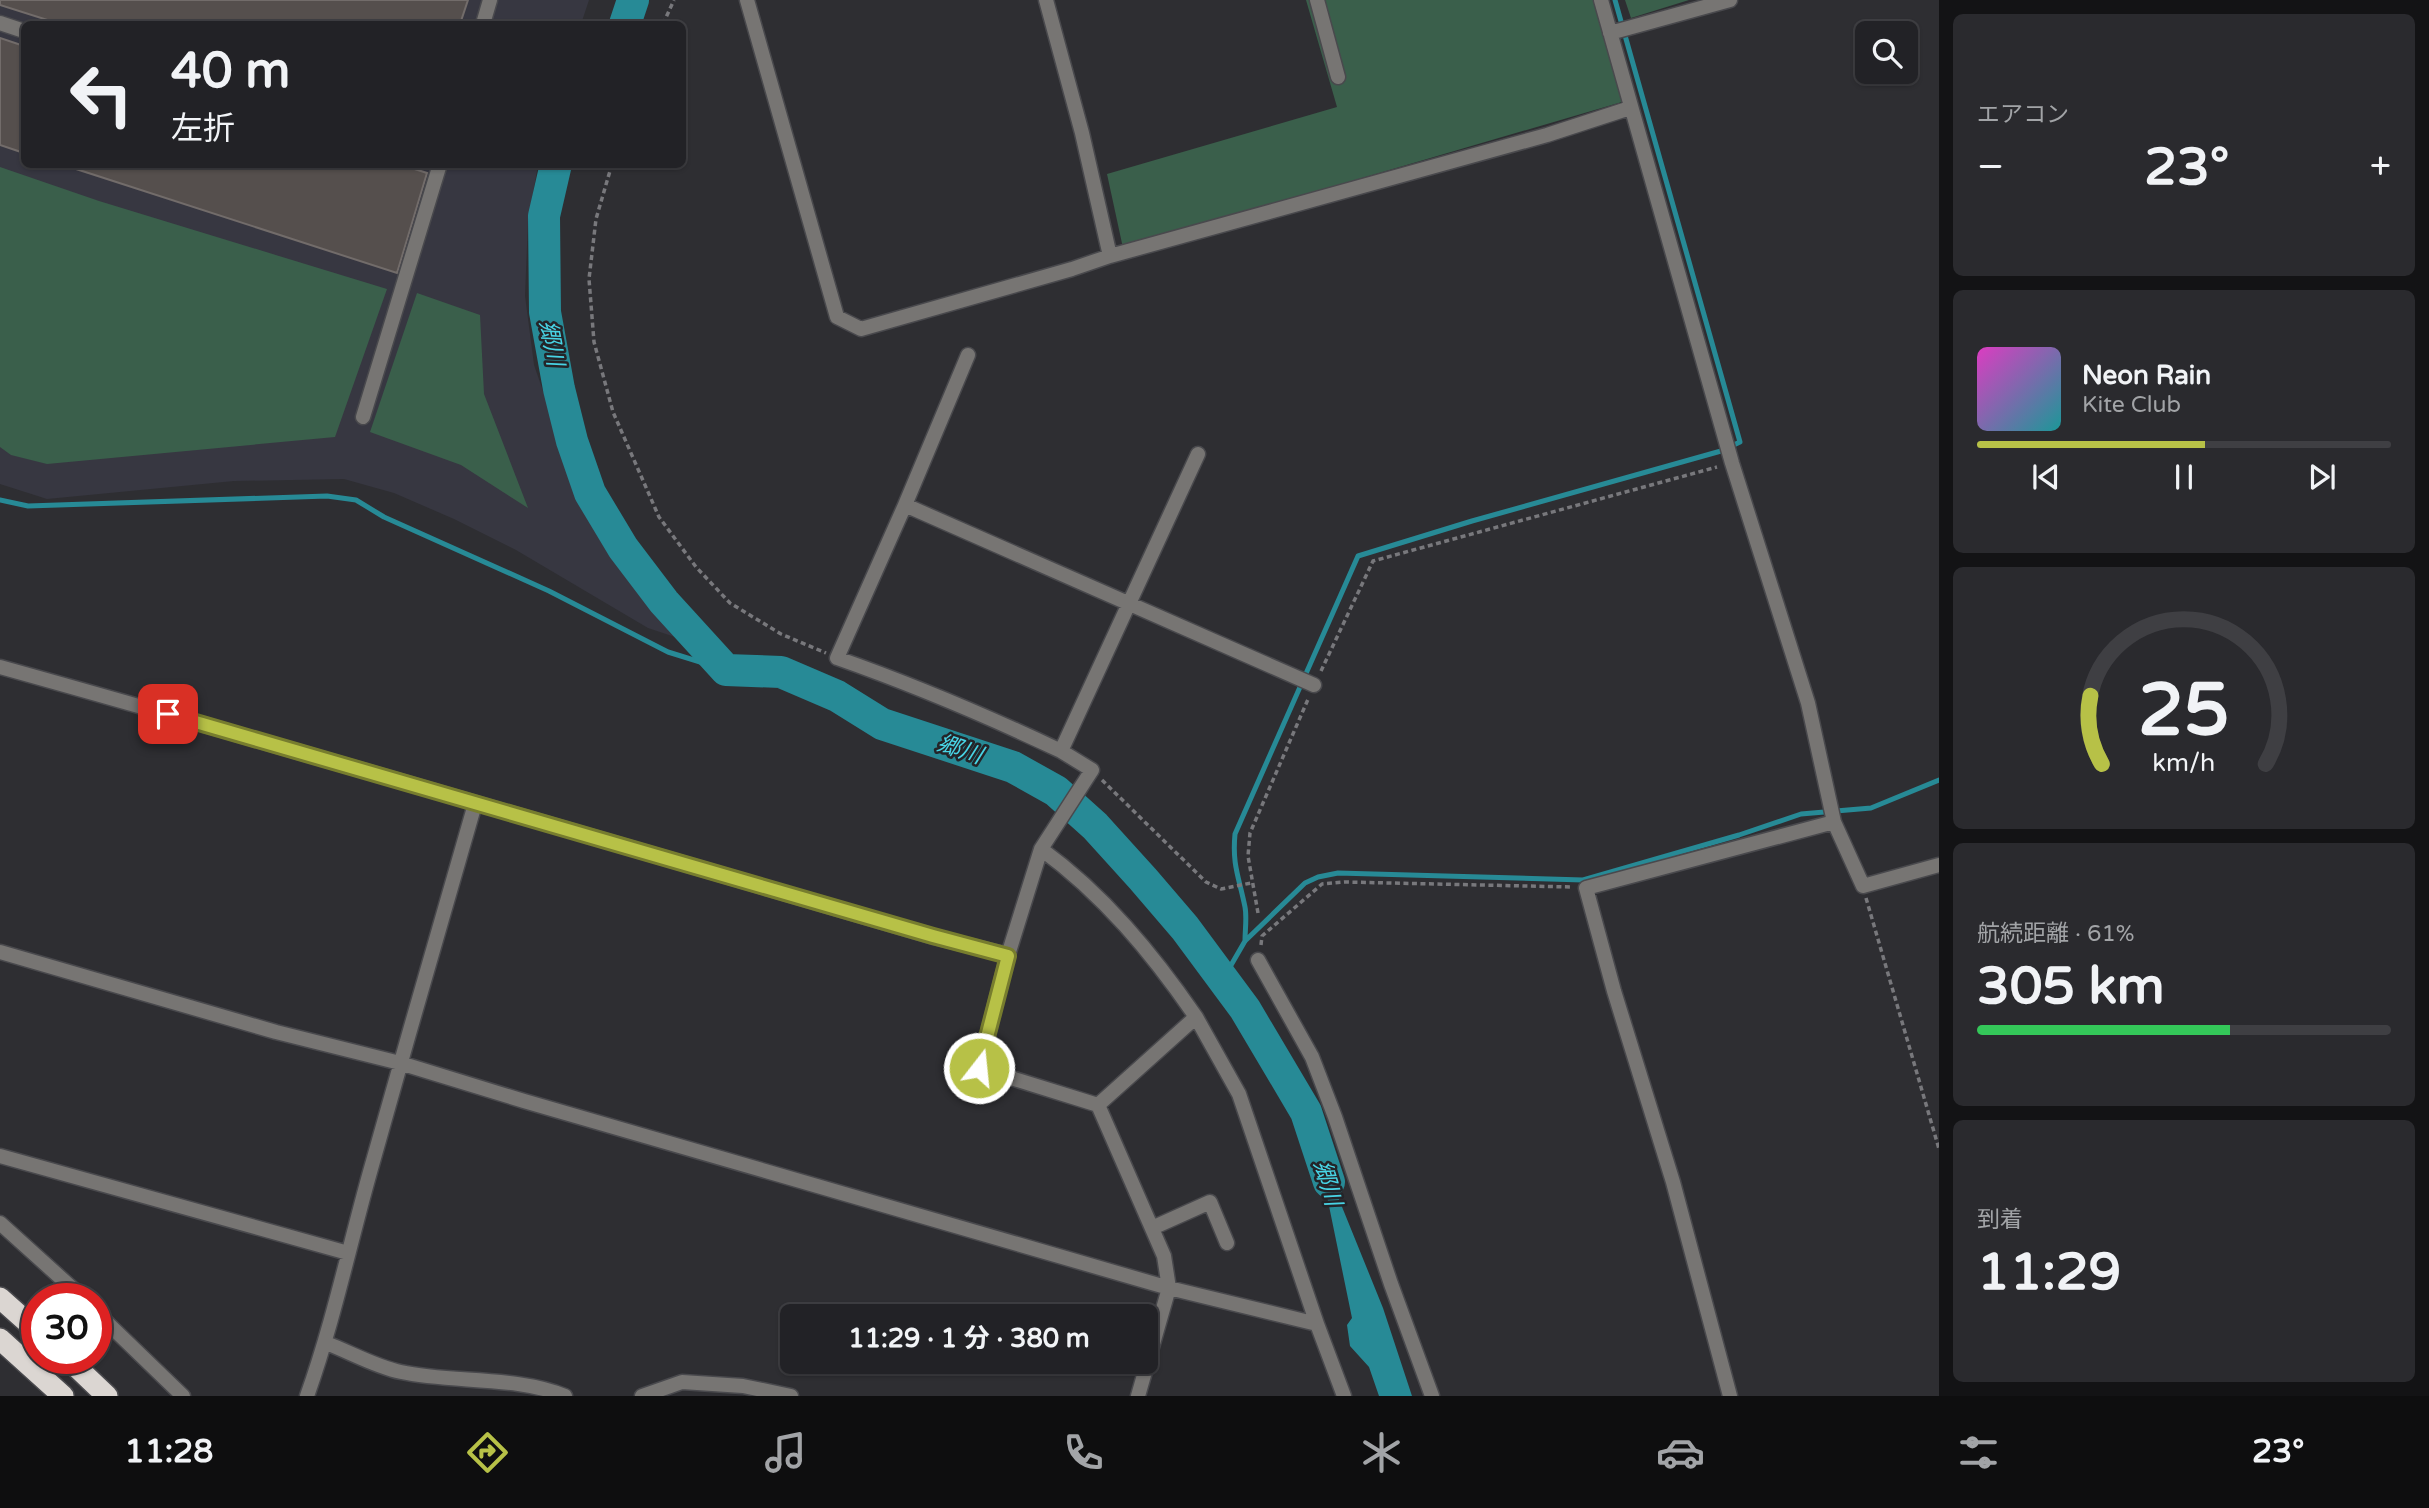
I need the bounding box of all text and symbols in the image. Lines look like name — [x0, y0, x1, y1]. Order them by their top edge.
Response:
map controls — [1855, 21, 1918, 84]
button: search — [1855, 21, 1918, 84]
text: 40 m — [171, 42, 290, 101]
icon: left — [56, 49, 147, 140]
text: エアコン — [1977, 101, 2069, 129]
text: 左折 — [171, 110, 235, 148]
text: 23° — [2144, 136, 2229, 199]
text: − — [1977, 144, 2004, 190]
text: + — [2370, 144, 2391, 190]
water label: 郷川 — [533, 318, 570, 371]
text: Neon Rain — [2082, 360, 2211, 391]
text: Kite Club — [2082, 391, 2181, 419]
icon: previous — [2027, 458, 2065, 496]
icon: pause — [2165, 458, 2203, 496]
icon: next — [2303, 458, 2341, 496]
text: 25 — [2138, 667, 2230, 755]
pin — [138, 684, 198, 744]
icon: arrive — [149, 695, 187, 733]
water label: 郷川 — [933, 730, 989, 771]
text: km/h — [2153, 748, 2215, 778]
text: 航続距離 · 61% — [1977, 920, 2135, 948]
text: 305 km — [1977, 955, 2165, 1018]
position arrow — [942, 1031, 1016, 1105]
water label: 郷川 — [1307, 1157, 1348, 1212]
text: 到着 — [1977, 1206, 2023, 1234]
text: 11:29 — [1977, 1241, 2121, 1304]
speed limit sign: 30 — [21, 1283, 112, 1374]
text: 11:29 · 1 分 · 380 m — [848, 1323, 1090, 1354]
icon: directions — [463, 1428, 512, 1477]
icon: music — [761, 1428, 810, 1477]
icon: phone — [1059, 1428, 1108, 1477]
icon: climate — [1357, 1428, 1406, 1477]
icon: car — [1656, 1428, 1705, 1477]
icon: filters — [1954, 1428, 2003, 1477]
text: 11:28 — [125, 1433, 213, 1471]
text: 23° — [2252, 1433, 2304, 1471]

